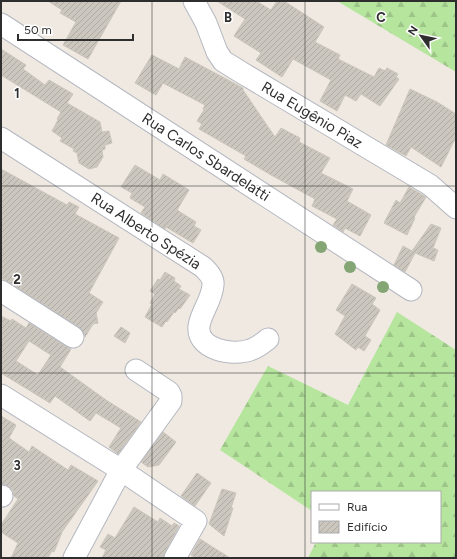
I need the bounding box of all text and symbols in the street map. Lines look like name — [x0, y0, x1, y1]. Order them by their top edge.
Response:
text: B — [224, 10, 232, 25]
text: C — [376, 10, 386, 25]
scale bar — [18, 16, 133, 42]
north arrow — [401, 16, 441, 56]
text: 50 m — [24, 23, 52, 37]
text: N — [405, 24, 421, 38]
street label: Rua Eugênio Piaz — [258, 78, 366, 152]
text: 1 — [14, 86, 20, 101]
street label: Rua Carlos Sbardelatti — [139, 109, 273, 205]
street label: Rua Alberto Spézia — [88, 189, 204, 273]
text: 2 — [13, 272, 21, 287]
text: 3 — [13, 458, 21, 473]
legend — [311, 491, 441, 543]
text: Rua — [347, 500, 367, 514]
text: Edifício — [347, 520, 387, 534]

